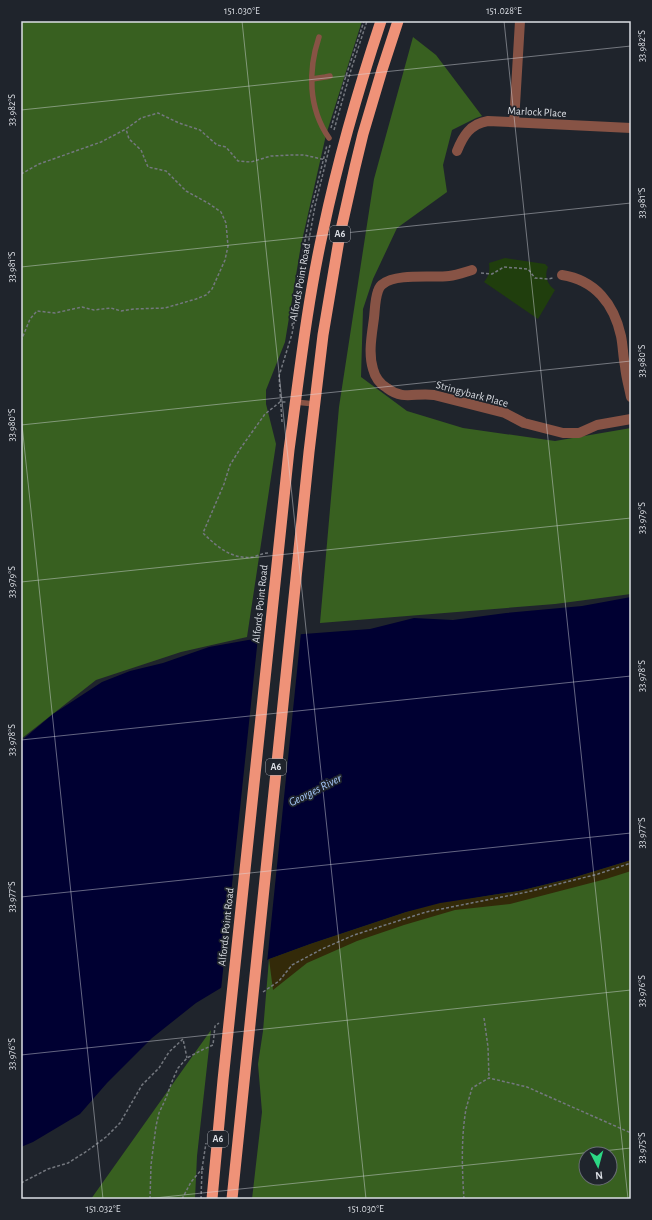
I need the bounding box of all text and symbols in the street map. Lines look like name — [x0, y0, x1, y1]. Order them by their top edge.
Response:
text: 151.030°E — [224, 6, 260, 16]
text: 151.028°E — [486, 6, 522, 16]
text: 33.982°S — [637, 30, 647, 62]
text: 33.982°S — [7, 94, 17, 126]
street label: Marlock Place — [507, 105, 567, 119]
text: 33.981°S — [637, 187, 647, 219]
road number: A6 — [330, 226, 350, 242]
street label: Alfords Point Road — [288, 242, 312, 322]
text: 33.981°S — [7, 251, 17, 283]
text: 33.980°S — [637, 344, 647, 377]
street label: Stringybark Place — [435, 379, 509, 409]
text: 33.980°S — [7, 408, 17, 441]
text: 33.979°S — [637, 502, 647, 534]
street label: Alfords Point Road — [250, 564, 270, 644]
text: 33.979°S — [7, 566, 17, 598]
text: 33.978°S — [637, 660, 647, 692]
text: 33.978°S — [7, 724, 17, 756]
road number: A6 — [266, 759, 286, 775]
water label: Georges River — [287, 771, 344, 808]
text: 33.977°S — [637, 817, 647, 849]
text: 33.977°S — [7, 881, 17, 913]
street label: Alfords Point Road — [216, 887, 236, 967]
text: 33.976°S — [637, 975, 647, 1007]
text: 33.976°S — [7, 1038, 17, 1070]
road number: A6 — [208, 1131, 228, 1147]
text: 33.975°S — [637, 1132, 647, 1164]
north arrow — [578, 1146, 618, 1186]
text: N — [595, 1170, 603, 1181]
text: 151.032°E — [85, 1204, 121, 1214]
text: 151.030°E — [348, 1204, 384, 1214]

